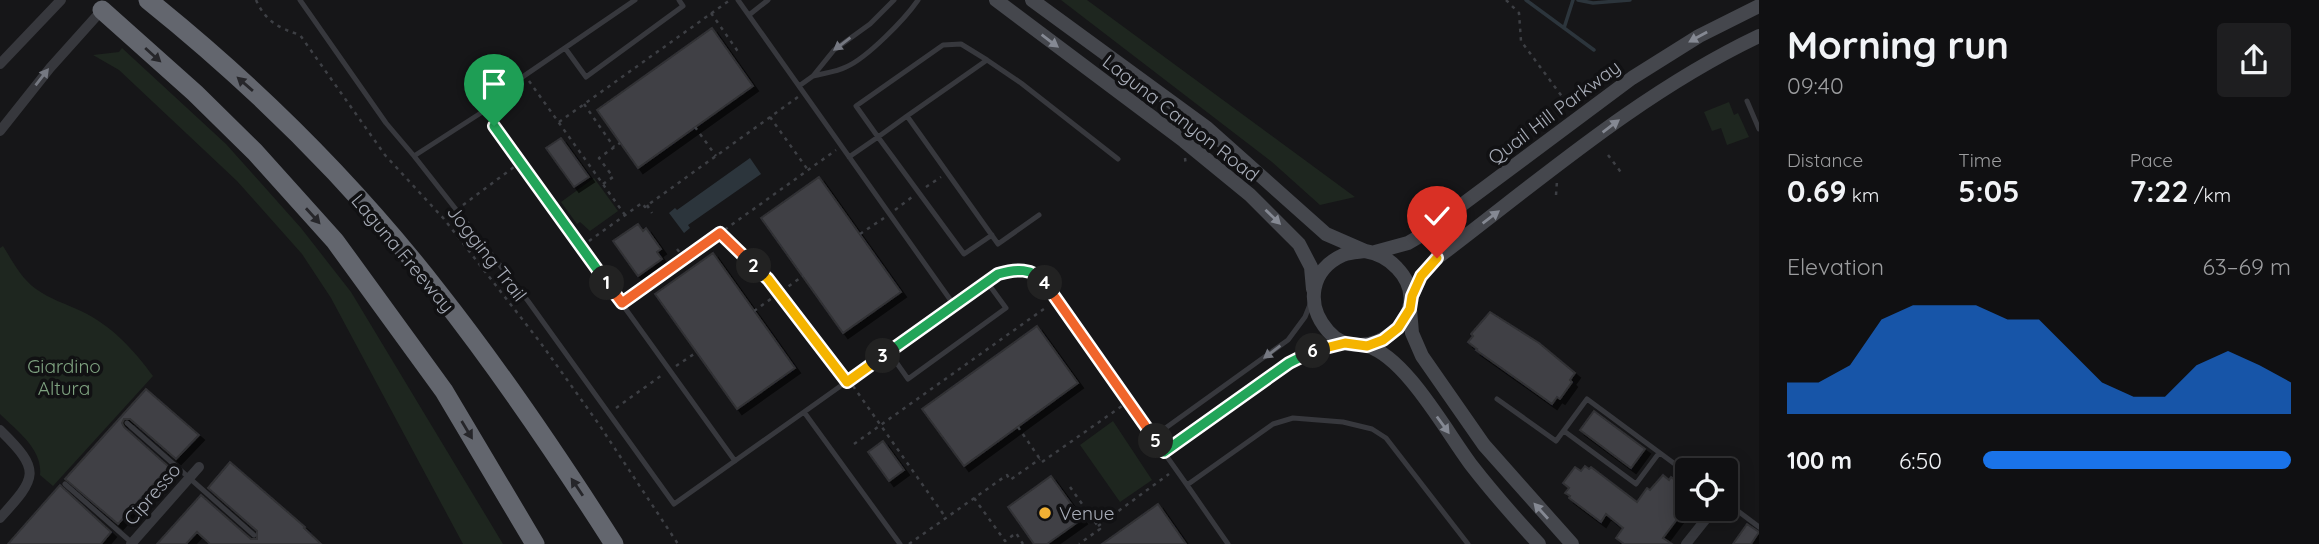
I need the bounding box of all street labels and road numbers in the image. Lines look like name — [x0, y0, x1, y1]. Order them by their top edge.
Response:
street label: Laguna Canyon Road — [1098, 49, 1264, 187]
street label: Quail Hill Parkway — [1483, 54, 1625, 170]
street label: Laguna Freeway — [346, 189, 460, 317]
street label: Jogging Trail — [442, 200, 532, 306]
street label: Cipresso — [118, 458, 186, 530]

